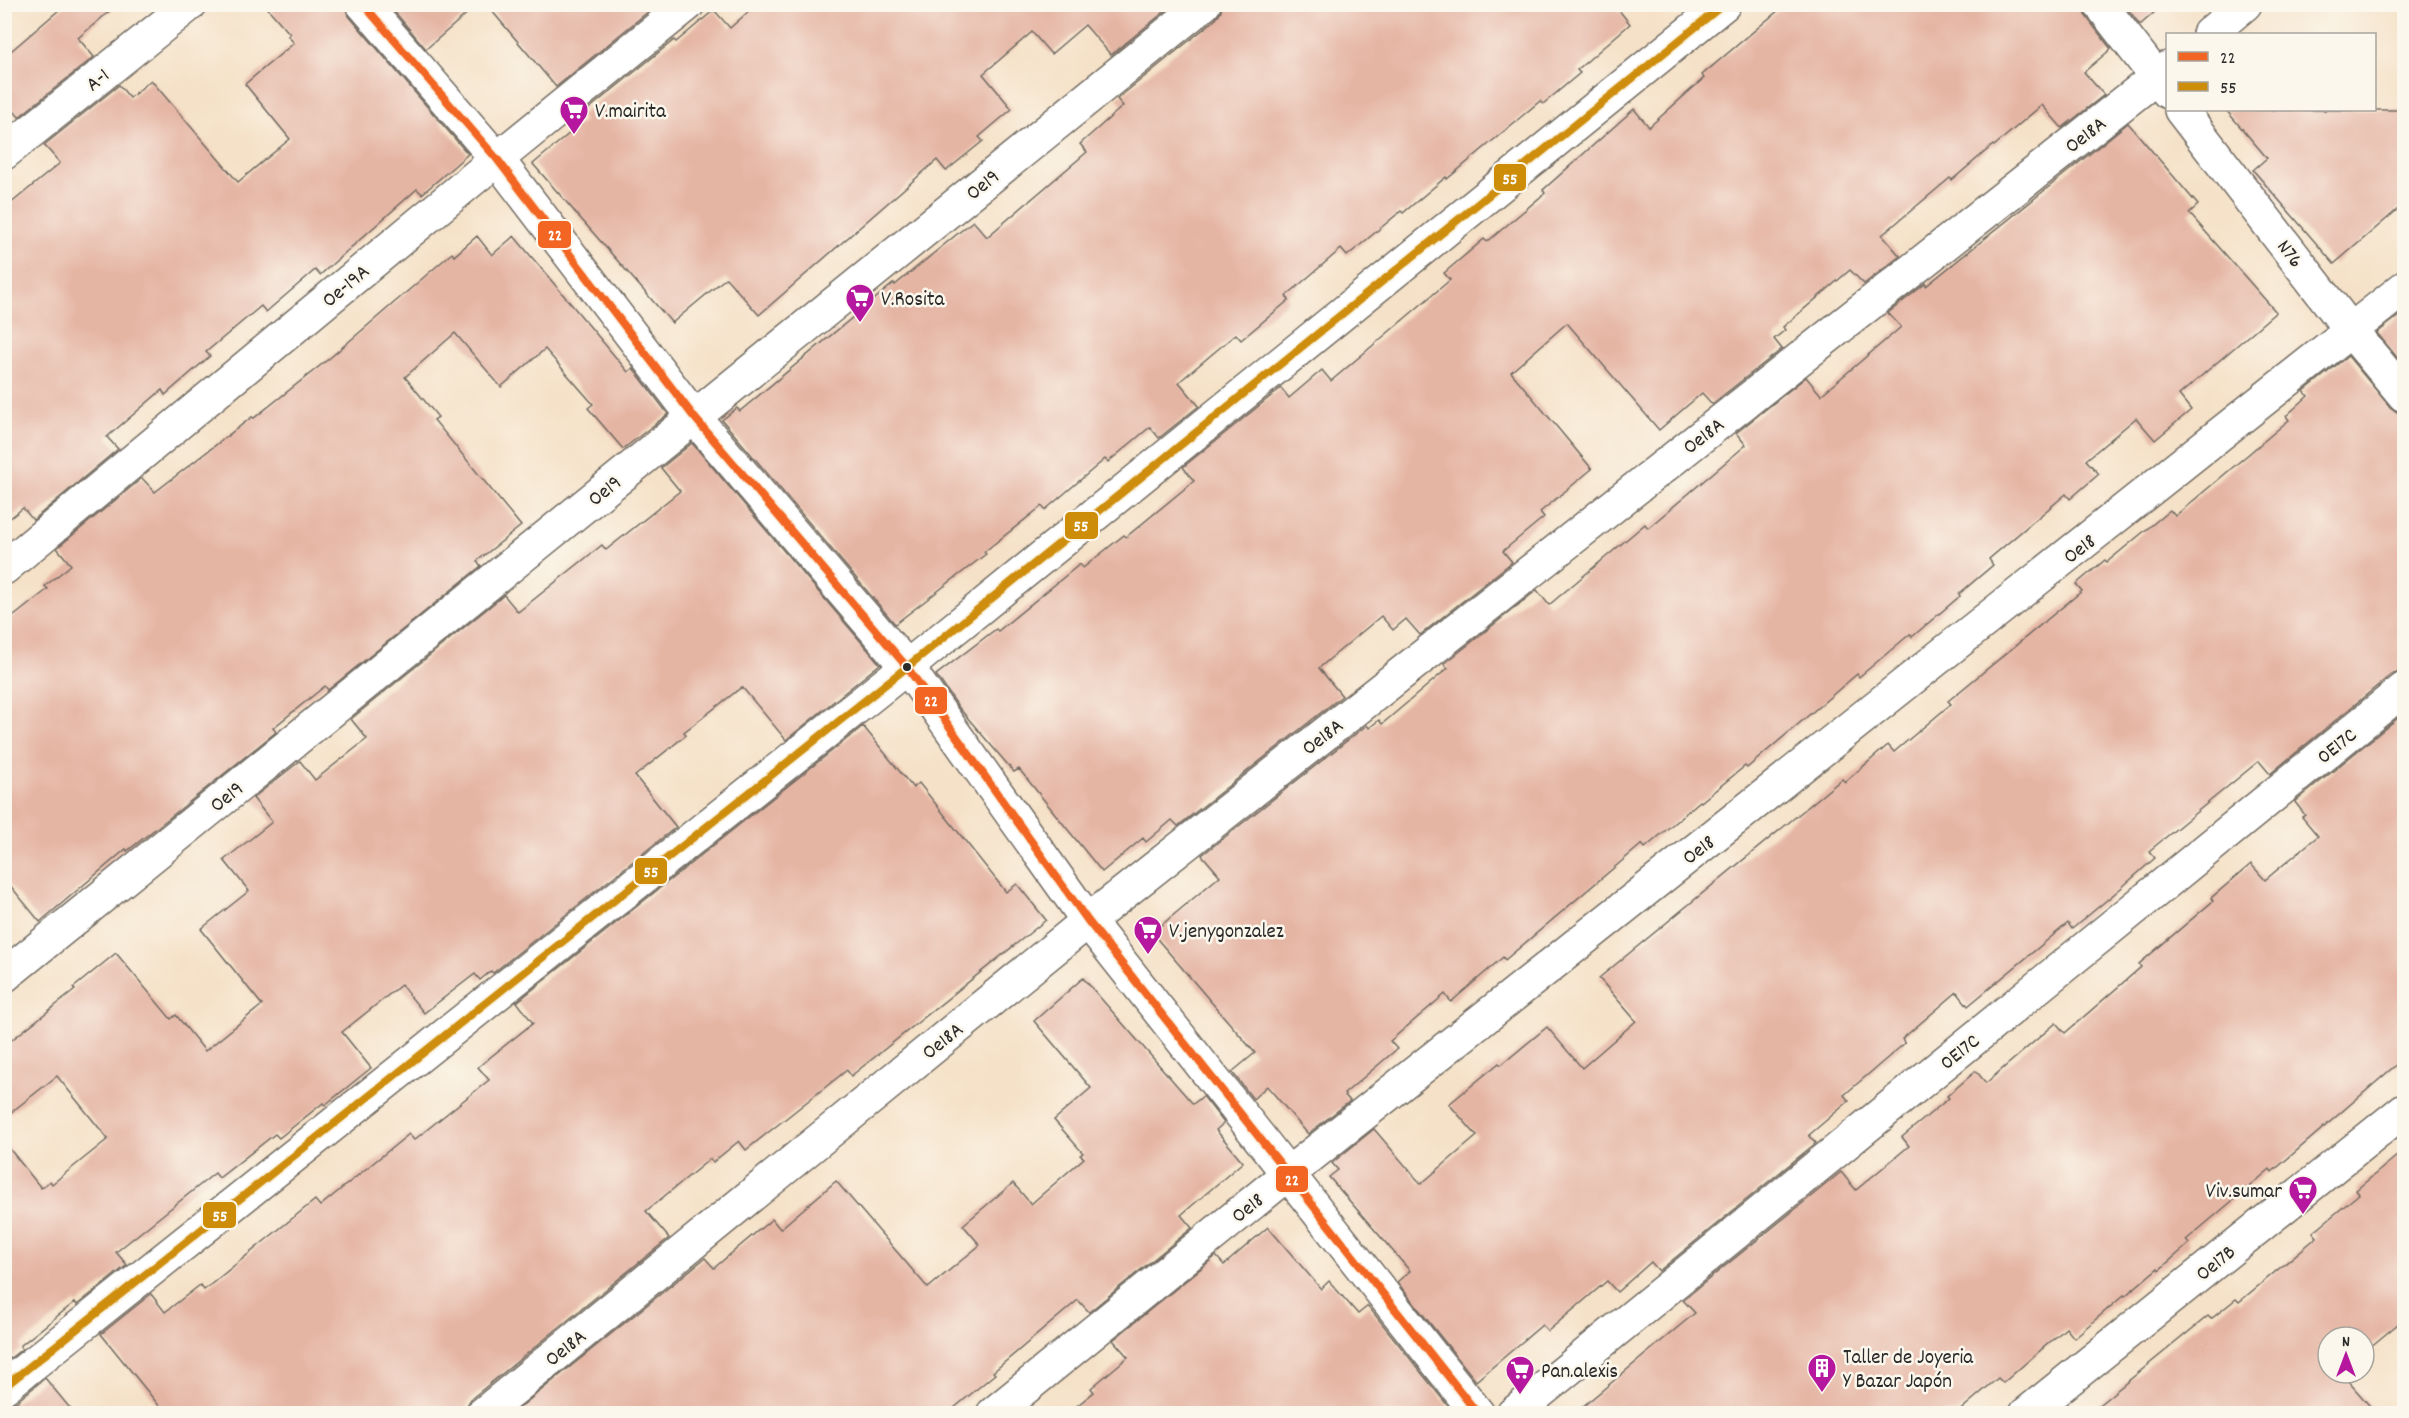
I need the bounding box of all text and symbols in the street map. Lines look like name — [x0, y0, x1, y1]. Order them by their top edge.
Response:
legend — [2166, 33, 2376, 111]
text: 22 — [2220, 47, 2236, 72]
street label: A-1 — [80, 62, 117, 100]
text: 55 — [2220, 77, 2237, 102]
supermarket icon: V.mairita — [558, 94, 590, 136]
place label: V.mairita — [595, 98, 667, 128]
street label: Oe18A — [2060, 110, 2114, 162]
street label: Oe19 — [961, 163, 1007, 209]
line badge: 55 — [1493, 163, 1527, 192]
text: 55 — [1503, 169, 1517, 192]
line badge: 22 — [537, 220, 572, 249]
text: 22 — [548, 225, 562, 248]
street label: N76 — [2268, 234, 2309, 275]
street label: Oe-19A — [317, 258, 377, 316]
supermarket icon: V.Rosita — [844, 282, 876, 324]
place label: V.Rosita — [881, 286, 946, 316]
street label: Oe18A — [1678, 411, 1732, 463]
street label: Oe19 — [583, 469, 629, 515]
line badge: 55 — [1064, 511, 1099, 540]
text: 55 — [1074, 516, 1088, 539]
street label: Oe18 — [2058, 528, 2104, 573]
unlabelled marker — [901, 661, 913, 673]
line badge: 22 — [914, 686, 948, 715]
text: 22 — [924, 691, 938, 714]
street label: Oe18A — [1297, 712, 1351, 764]
street label: 0E17C — [2311, 722, 2364, 773]
street label: Oe19 — [205, 775, 251, 821]
street label: Oe18 — [1677, 829, 1723, 874]
line badge: 55 — [634, 857, 668, 885]
text: 55 — [644, 862, 658, 885]
supermarket icon: V.jenygonzalez — [1132, 914, 1164, 956]
place label: V.jenygonzalez — [1169, 918, 1284, 948]
street label: Oe18A — [917, 1016, 971, 1068]
street label: 0E17C — [1934, 1028, 1987, 1079]
line badge: 22 — [1275, 1165, 1309, 1193]
text: 22 — [1285, 1170, 1299, 1193]
supermarket icon: Viv.sumar — [2287, 1174, 2319, 1216]
place label: Viv.sumar — [2206, 1178, 2282, 1208]
street label: Oe18 — [1226, 1187, 1272, 1232]
line badge: 55 — [202, 1201, 237, 1229]
text: 55 — [213, 1206, 227, 1229]
street label: Oe17B — [2190, 1239, 2243, 1290]
street label: Oe18A — [540, 1323, 594, 1375]
north arrow — [2316, 1325, 2376, 1385]
text: N — [2342, 1331, 2350, 1354]
place label: Taller de Joyeria Y Bazar Japón — [1843, 1344, 1974, 1398]
building icon: Taller de Joyeria Y Bazar Japón — [1806, 1352, 1838, 1394]
supermarket icon: Pan.alexis — [1504, 1354, 1536, 1396]
place label: Pan.alexis — [1541, 1358, 1618, 1388]

